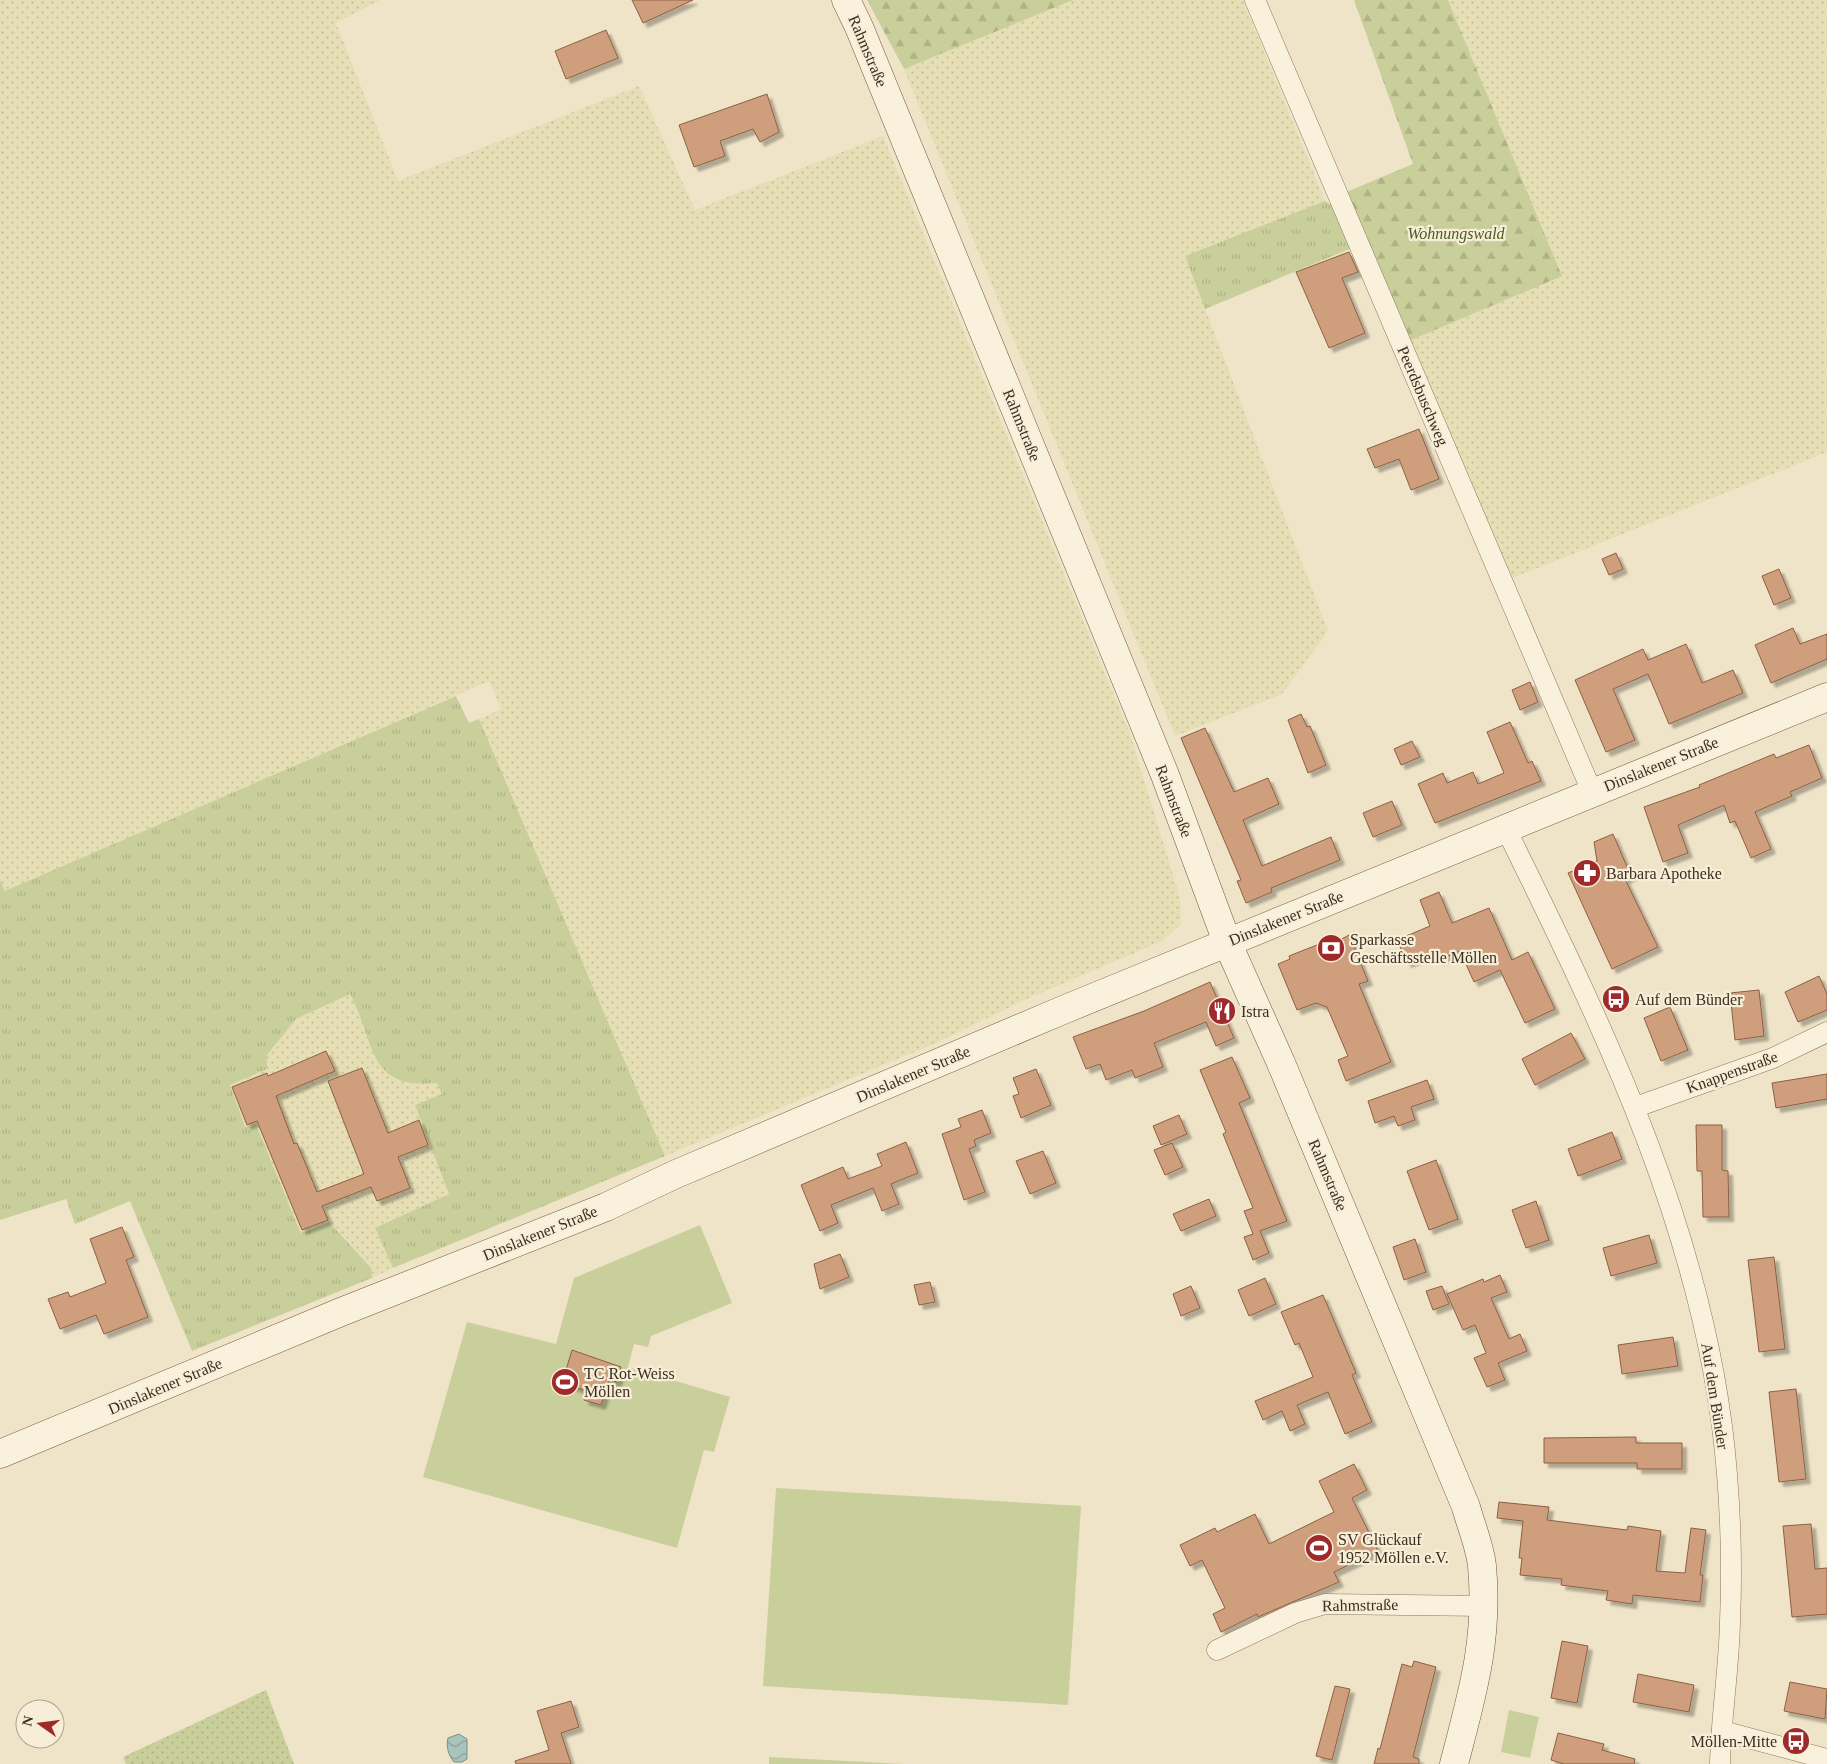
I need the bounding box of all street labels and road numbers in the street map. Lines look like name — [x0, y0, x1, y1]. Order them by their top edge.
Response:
street label: Rahmstraße — [845, 13, 891, 89]
street label: Peerdsbuschweg — [1393, 344, 1452, 449]
street label: Rahmstraße — [1000, 386, 1044, 464]
street label: Dinslakener Straße — [1601, 733, 1721, 795]
street label: Rahmstraße — [1152, 762, 1196, 840]
street label: Dinslakener Straße — [1226, 887, 1346, 949]
street label: Dinslakener Straße — [853, 1042, 973, 1106]
street label: Knappenstraße — [1684, 1048, 1780, 1097]
street label: Rahmstraße — [1305, 1137, 1351, 1213]
street label: Dinslakener Straße — [480, 1202, 600, 1264]
street label: Auf dem Bünder — [1698, 1342, 1732, 1451]
street label: Dinslakener Straße — [105, 1354, 225, 1418]
street label: Rahmstraße — [1322, 1596, 1398, 1614]

